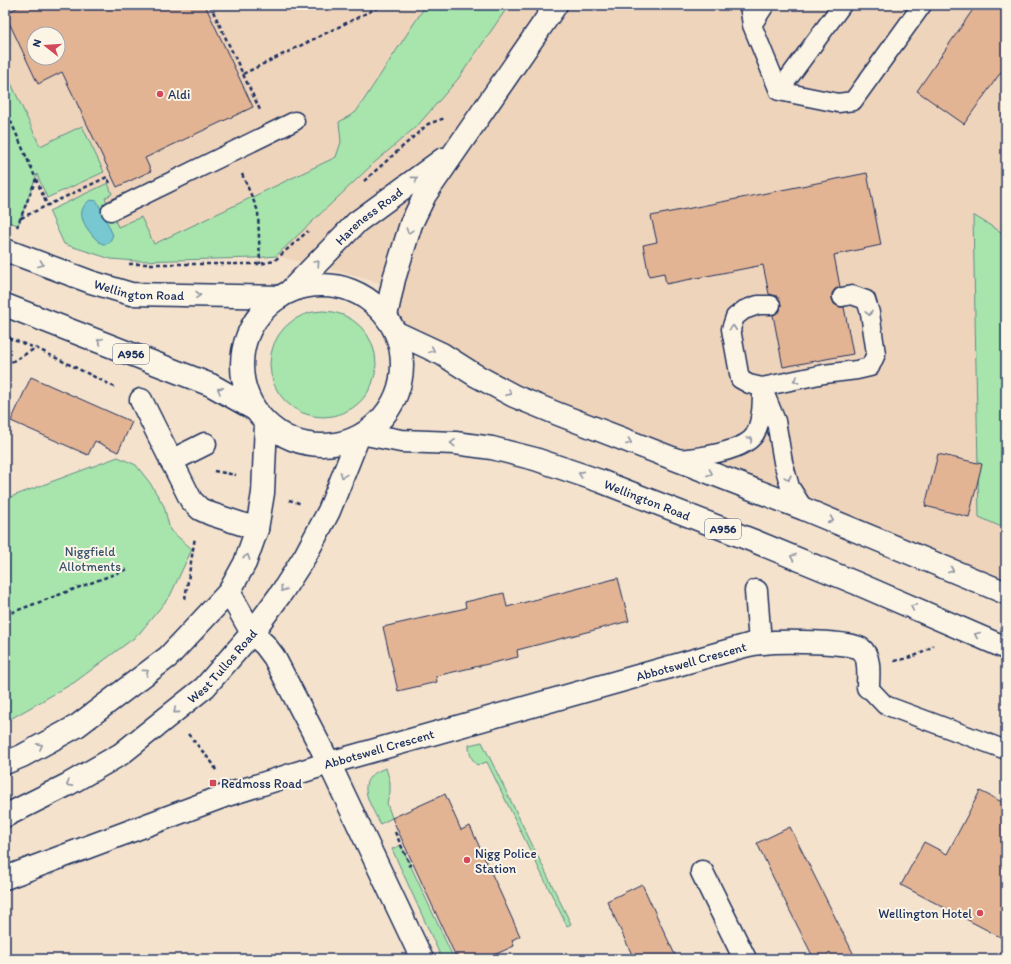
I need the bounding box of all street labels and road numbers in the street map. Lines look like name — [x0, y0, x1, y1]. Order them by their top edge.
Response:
street label: Hareness Road — [332, 184, 405, 248]
street label: Wellington Road — [92, 276, 184, 303]
road number: A956 — [113, 344, 149, 364]
street label: Wellington Road — [602, 476, 693, 523]
road number: A956 — [705, 519, 741, 539]
street label: West Tullos Road — [184, 626, 260, 706]
street label: Abbotswell Crescent — [634, 638, 748, 684]
street label: Abbotswell Crescent — [322, 726, 436, 772]

